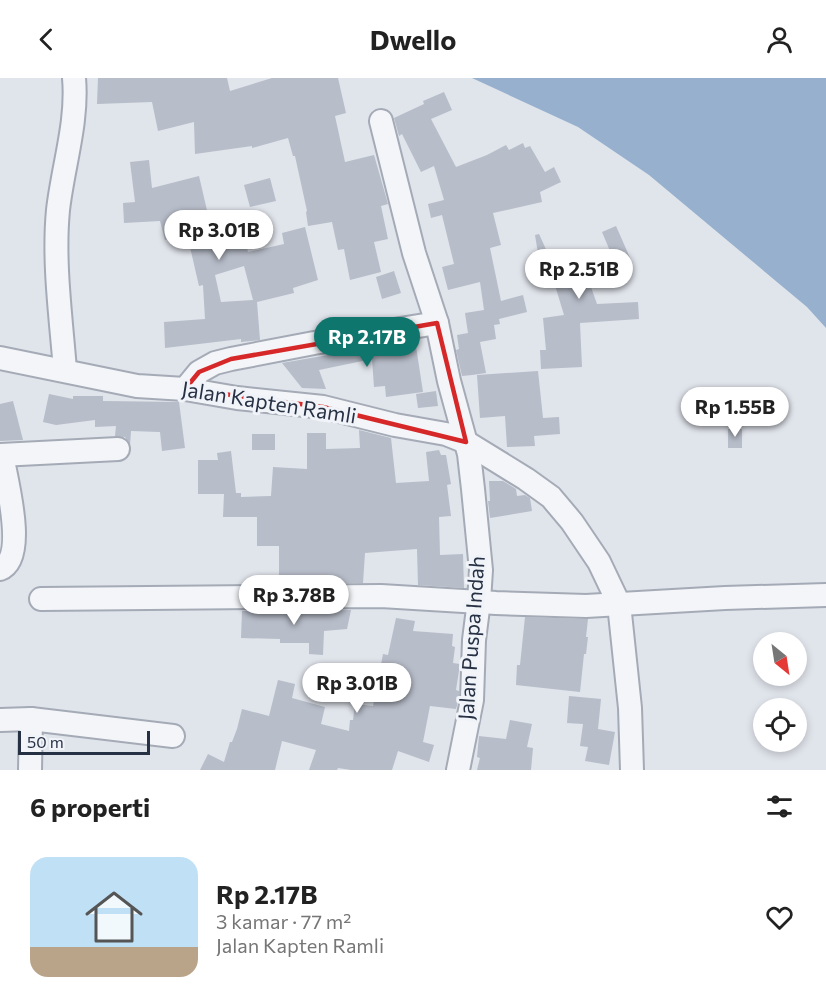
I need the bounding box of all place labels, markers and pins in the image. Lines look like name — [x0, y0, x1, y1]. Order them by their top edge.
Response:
pin: Rp 3.01B — [157, 210, 281, 261]
pin: Rp 2.51B — [517, 249, 641, 300]
pin: Rp 2.17B — [305, 317, 429, 368]
pin: Rp 1.55B — [673, 387, 797, 438]
pin: Rp 3.78B — [232, 575, 356, 626]
pin: Rp 3.01B — [295, 663, 419, 714]

